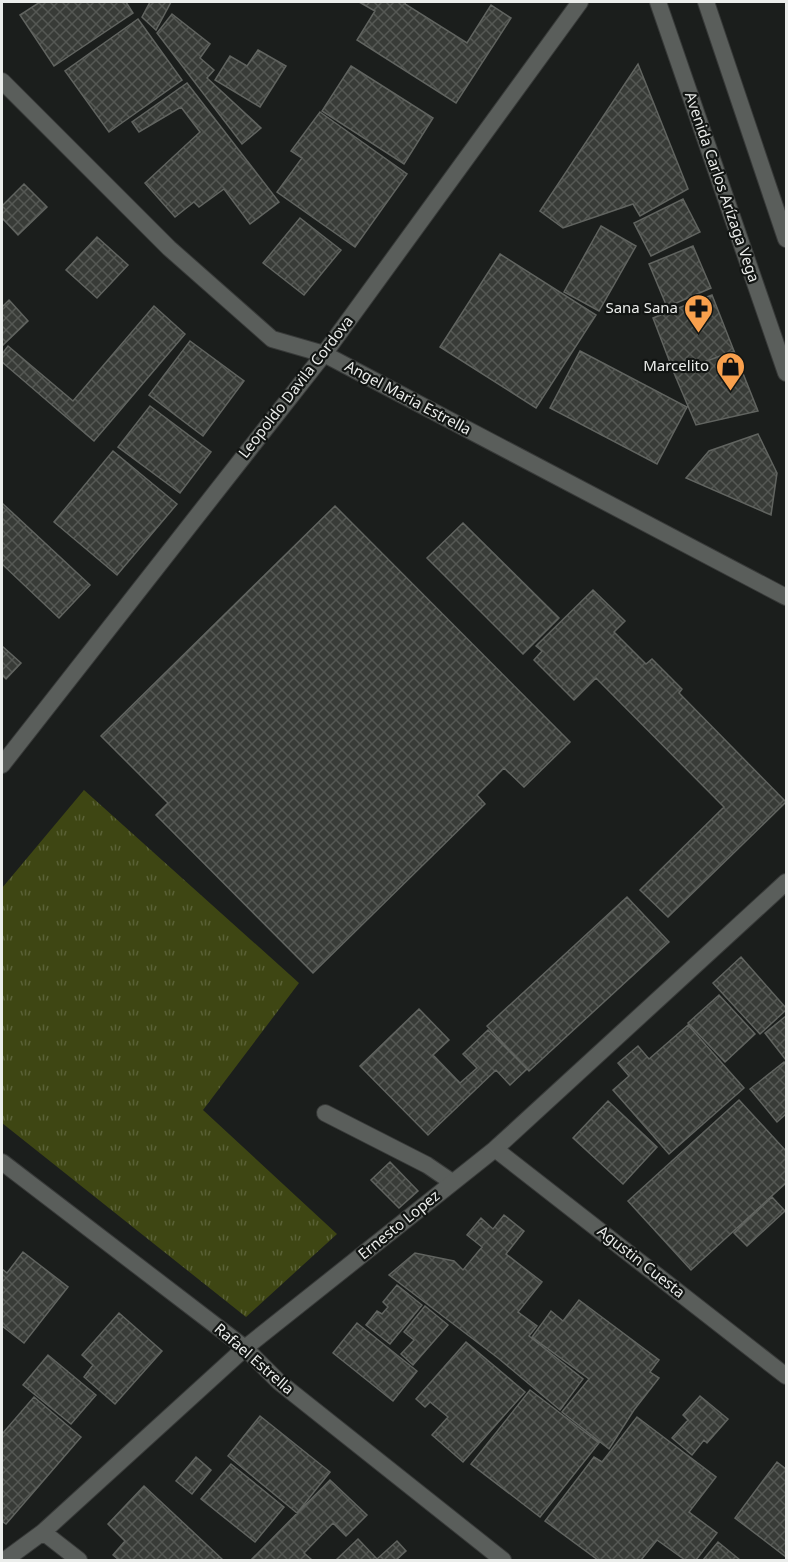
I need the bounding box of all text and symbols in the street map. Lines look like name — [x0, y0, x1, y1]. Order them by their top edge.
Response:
street label: Avenida Carlos Arízaga Vega — [681, 89, 765, 284]
pharmacy icon: Sana Sana — [683, 292, 715, 334]
place label: Sana Sana — [605, 297, 678, 317]
street label: Leopoldo Davila Cordova — [233, 311, 357, 462]
shop icon: Marcelito — [714, 350, 746, 392]
street label: Angel Maria Estrella — [342, 355, 475, 439]
place label: Marcelito — [643, 355, 709, 375]
street label: Ernesto Lopez — [353, 1185, 443, 1263]
street label: Agustin Cuesta — [594, 1221, 690, 1302]
street label: Rafael Estrella — [211, 1318, 299, 1398]

